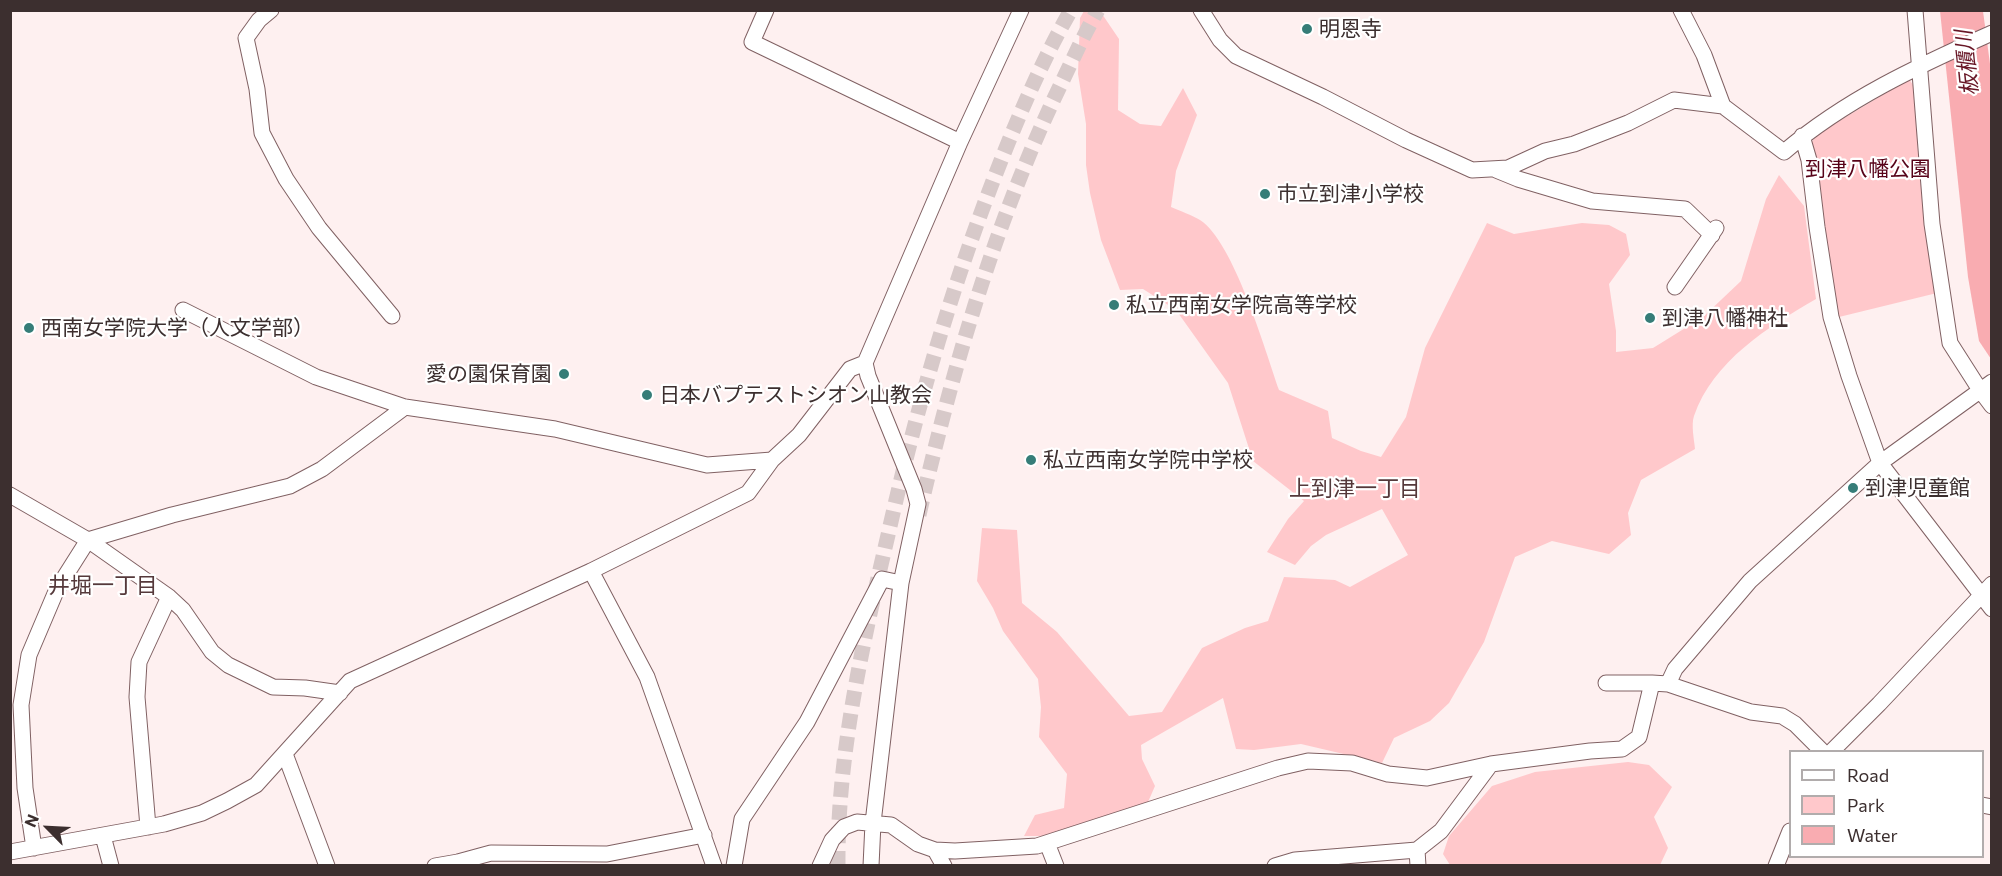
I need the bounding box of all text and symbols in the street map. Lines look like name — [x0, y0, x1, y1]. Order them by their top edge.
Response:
place label: 明恩寺 — [1319, 16, 1382, 42]
marker: 明恩寺 — [1300, 22, 1314, 36]
water label: 板櫃川 — [1950, 29, 1984, 97]
park label: 到津八幡公園 — [1805, 156, 1931, 182]
place label: 市立到津小学校 — [1277, 181, 1424, 207]
marker: 市立到津小学校 — [1258, 187, 1272, 201]
place label: 私立西南女学院高等学校 — [1126, 292, 1357, 318]
marker: 私立西南女学院高等学校 — [1107, 298, 1121, 312]
place label: 到津八幡神社 — [1662, 305, 1788, 331]
marker: 到津八幡神社 — [1643, 311, 1657, 325]
place label: 西南女学院大学（人文学部） — [41, 315, 314, 341]
marker: 西南女学院大学（人文学部） — [22, 321, 36, 335]
place label: 愛の園保育園 — [426, 361, 552, 387]
marker: 愛の園保育園 — [557, 367, 571, 381]
place label: 日本バプテストシオン山教会 — [659, 382, 932, 408]
marker: 日本バプテストシオン山教会 — [640, 388, 654, 402]
place label: 私立西南女学院中学校 — [1043, 447, 1253, 473]
marker: 私立西南女学院中学校 — [1024, 453, 1038, 467]
place label: 到津児童館 — [1865, 475, 1970, 501]
district label: 上到津一丁目 — [1289, 476, 1421, 502]
marker: 到津児童館 — [1846, 481, 1860, 495]
district label: 井堀一丁目 — [48, 573, 158, 599]
legend — [1789, 750, 1984, 858]
text: Road — [1847, 764, 1889, 786]
text: Park — [1847, 794, 1885, 816]
north arrow — [18, 798, 78, 858]
text: N — [20, 811, 42, 830]
text: Water — [1847, 824, 1898, 846]

